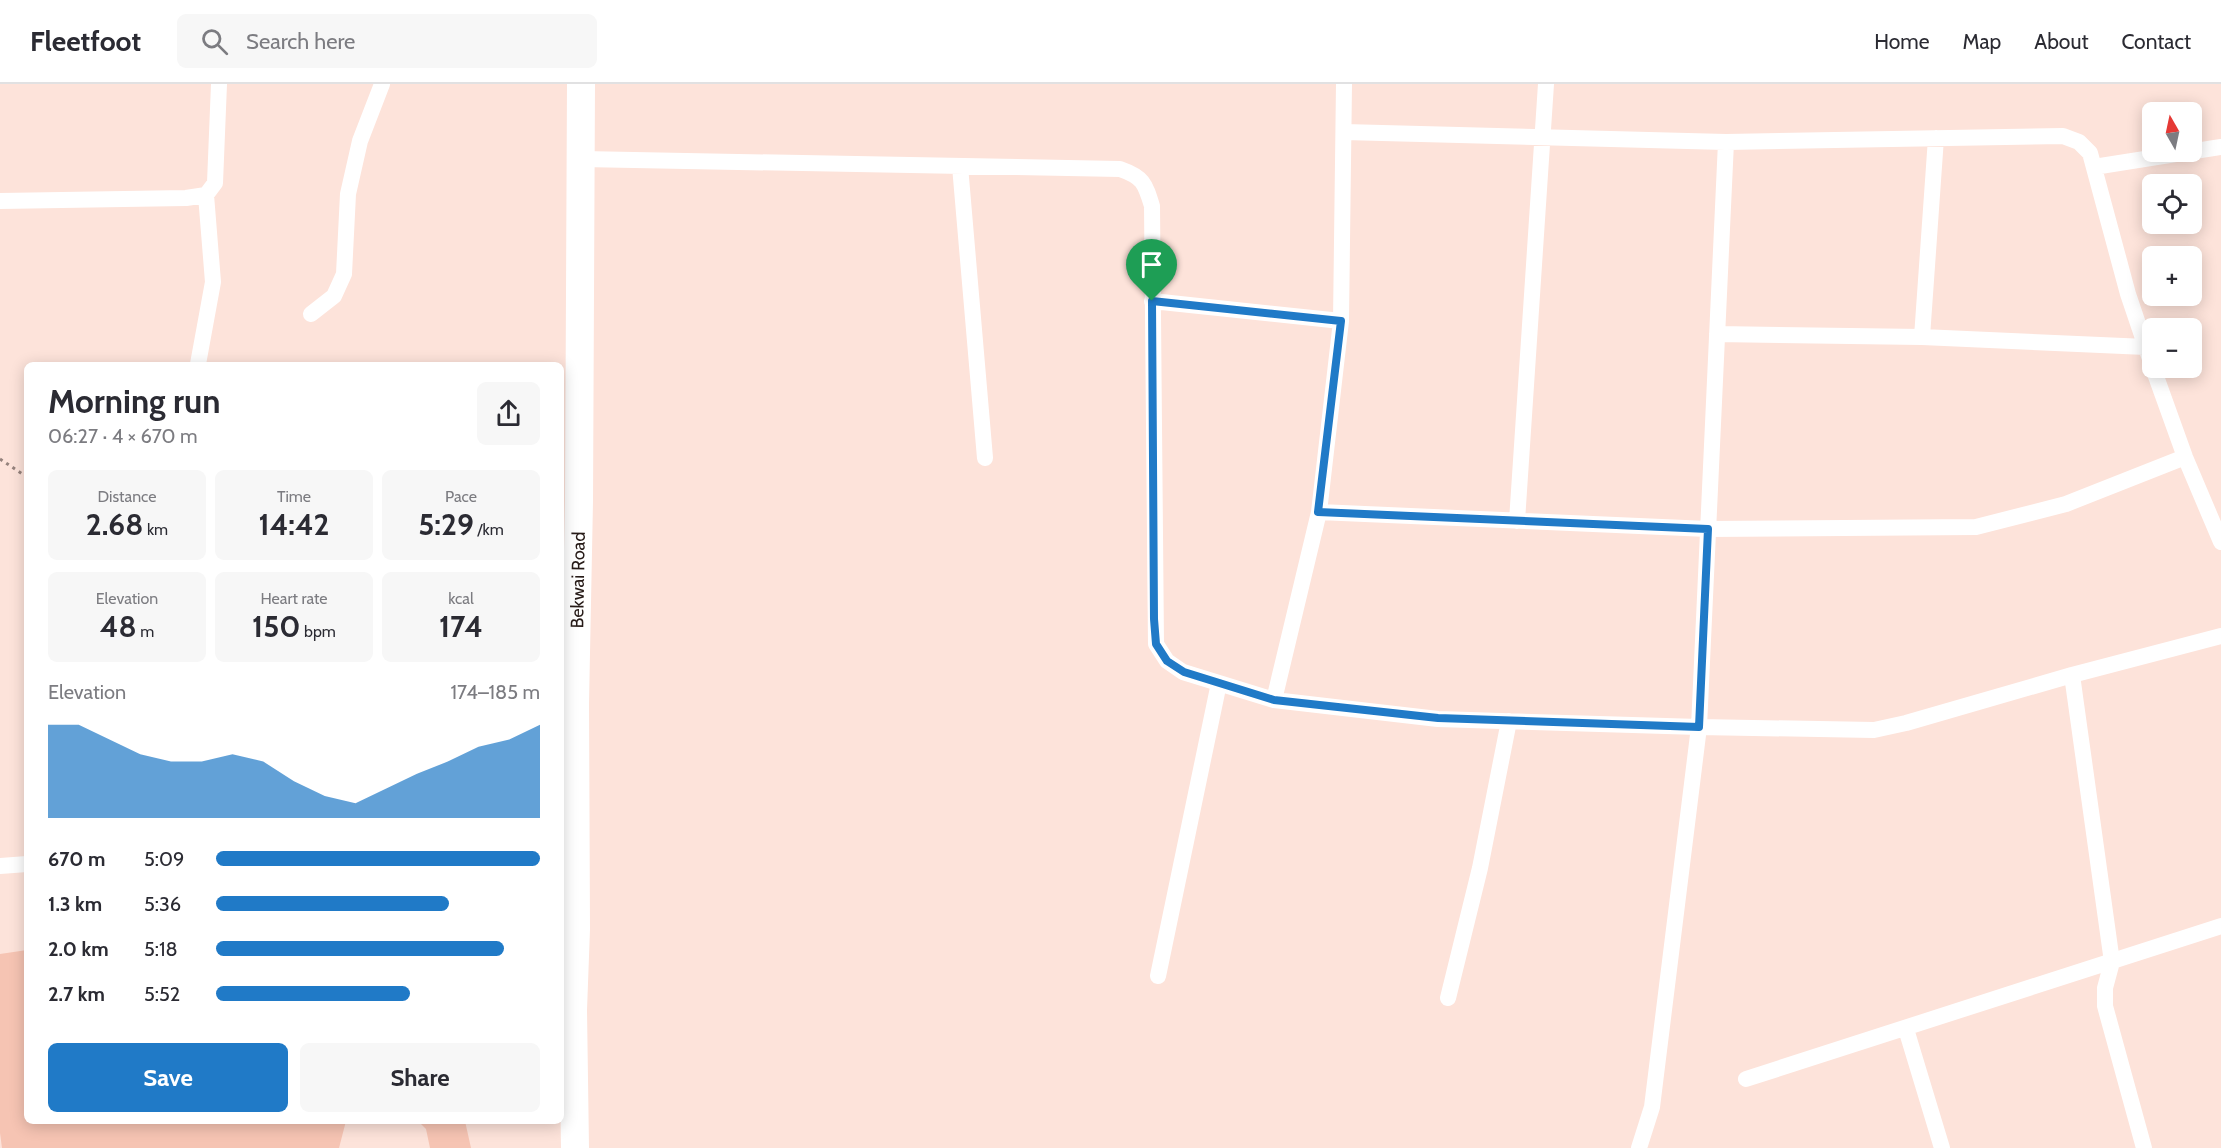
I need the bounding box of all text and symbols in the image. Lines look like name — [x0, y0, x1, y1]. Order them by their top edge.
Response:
search box — [177, 14, 597, 68]
text: Fleetfoot — [30, 24, 141, 58]
icon: search — [198, 25, 231, 58]
text: Search here — [246, 28, 355, 55]
text: Home — [1874, 29, 1930, 54]
text: Map — [1963, 29, 2001, 54]
text: About — [2034, 29, 2088, 54]
text: Contact — [2121, 29, 2191, 54]
north arrow — [2142, 102, 2202, 162]
map controls — [2142, 102, 2202, 378]
button: locate — [2142, 174, 2202, 234]
pin — [1126, 239, 1177, 301]
button: + — [2142, 246, 2202, 306]
icon: arrive — [1135, 248, 1168, 281]
button: − — [2142, 318, 2202, 378]
text: Morning run — [48, 381, 220, 421]
button: share — [477, 382, 540, 445]
text: 06:27 · 4 × 670 m — [48, 424, 198, 448]
text: Distance — [98, 487, 156, 506]
text: Time — [277, 487, 311, 506]
text: Pace — [445, 487, 477, 506]
text: 2.68 — [86, 506, 143, 543]
text: 14:42 — [259, 506, 329, 543]
text: 5:29 — [418, 506, 474, 543]
text: km — [143, 520, 168, 539]
text: /km — [474, 520, 504, 539]
street label: Bekwai Road — [566, 532, 590, 628]
text: Elevation — [96, 589, 158, 608]
text: Heart rate — [261, 589, 327, 608]
text: kcal — [448, 589, 474, 608]
text: 48 — [100, 608, 137, 645]
text: 150 — [252, 608, 300, 645]
text: 174 — [439, 608, 483, 645]
text: m — [137, 622, 154, 641]
text: bpm — [300, 622, 336, 641]
text: Elevation — [48, 680, 126, 704]
text: 174–185 m — [450, 680, 540, 704]
text: 670 m — [48, 847, 105, 871]
text: 5:09 — [144, 847, 184, 871]
text: 1.3 km — [48, 892, 102, 916]
text: 5:36 — [144, 892, 181, 916]
text: 2.0 km — [48, 937, 109, 961]
text: 5:18 — [144, 937, 178, 961]
text: 2.7 km — [48, 982, 105, 1006]
text: 5:52 — [144, 982, 180, 1006]
button: Save — [48, 1043, 288, 1112]
button: Share — [300, 1043, 540, 1112]

